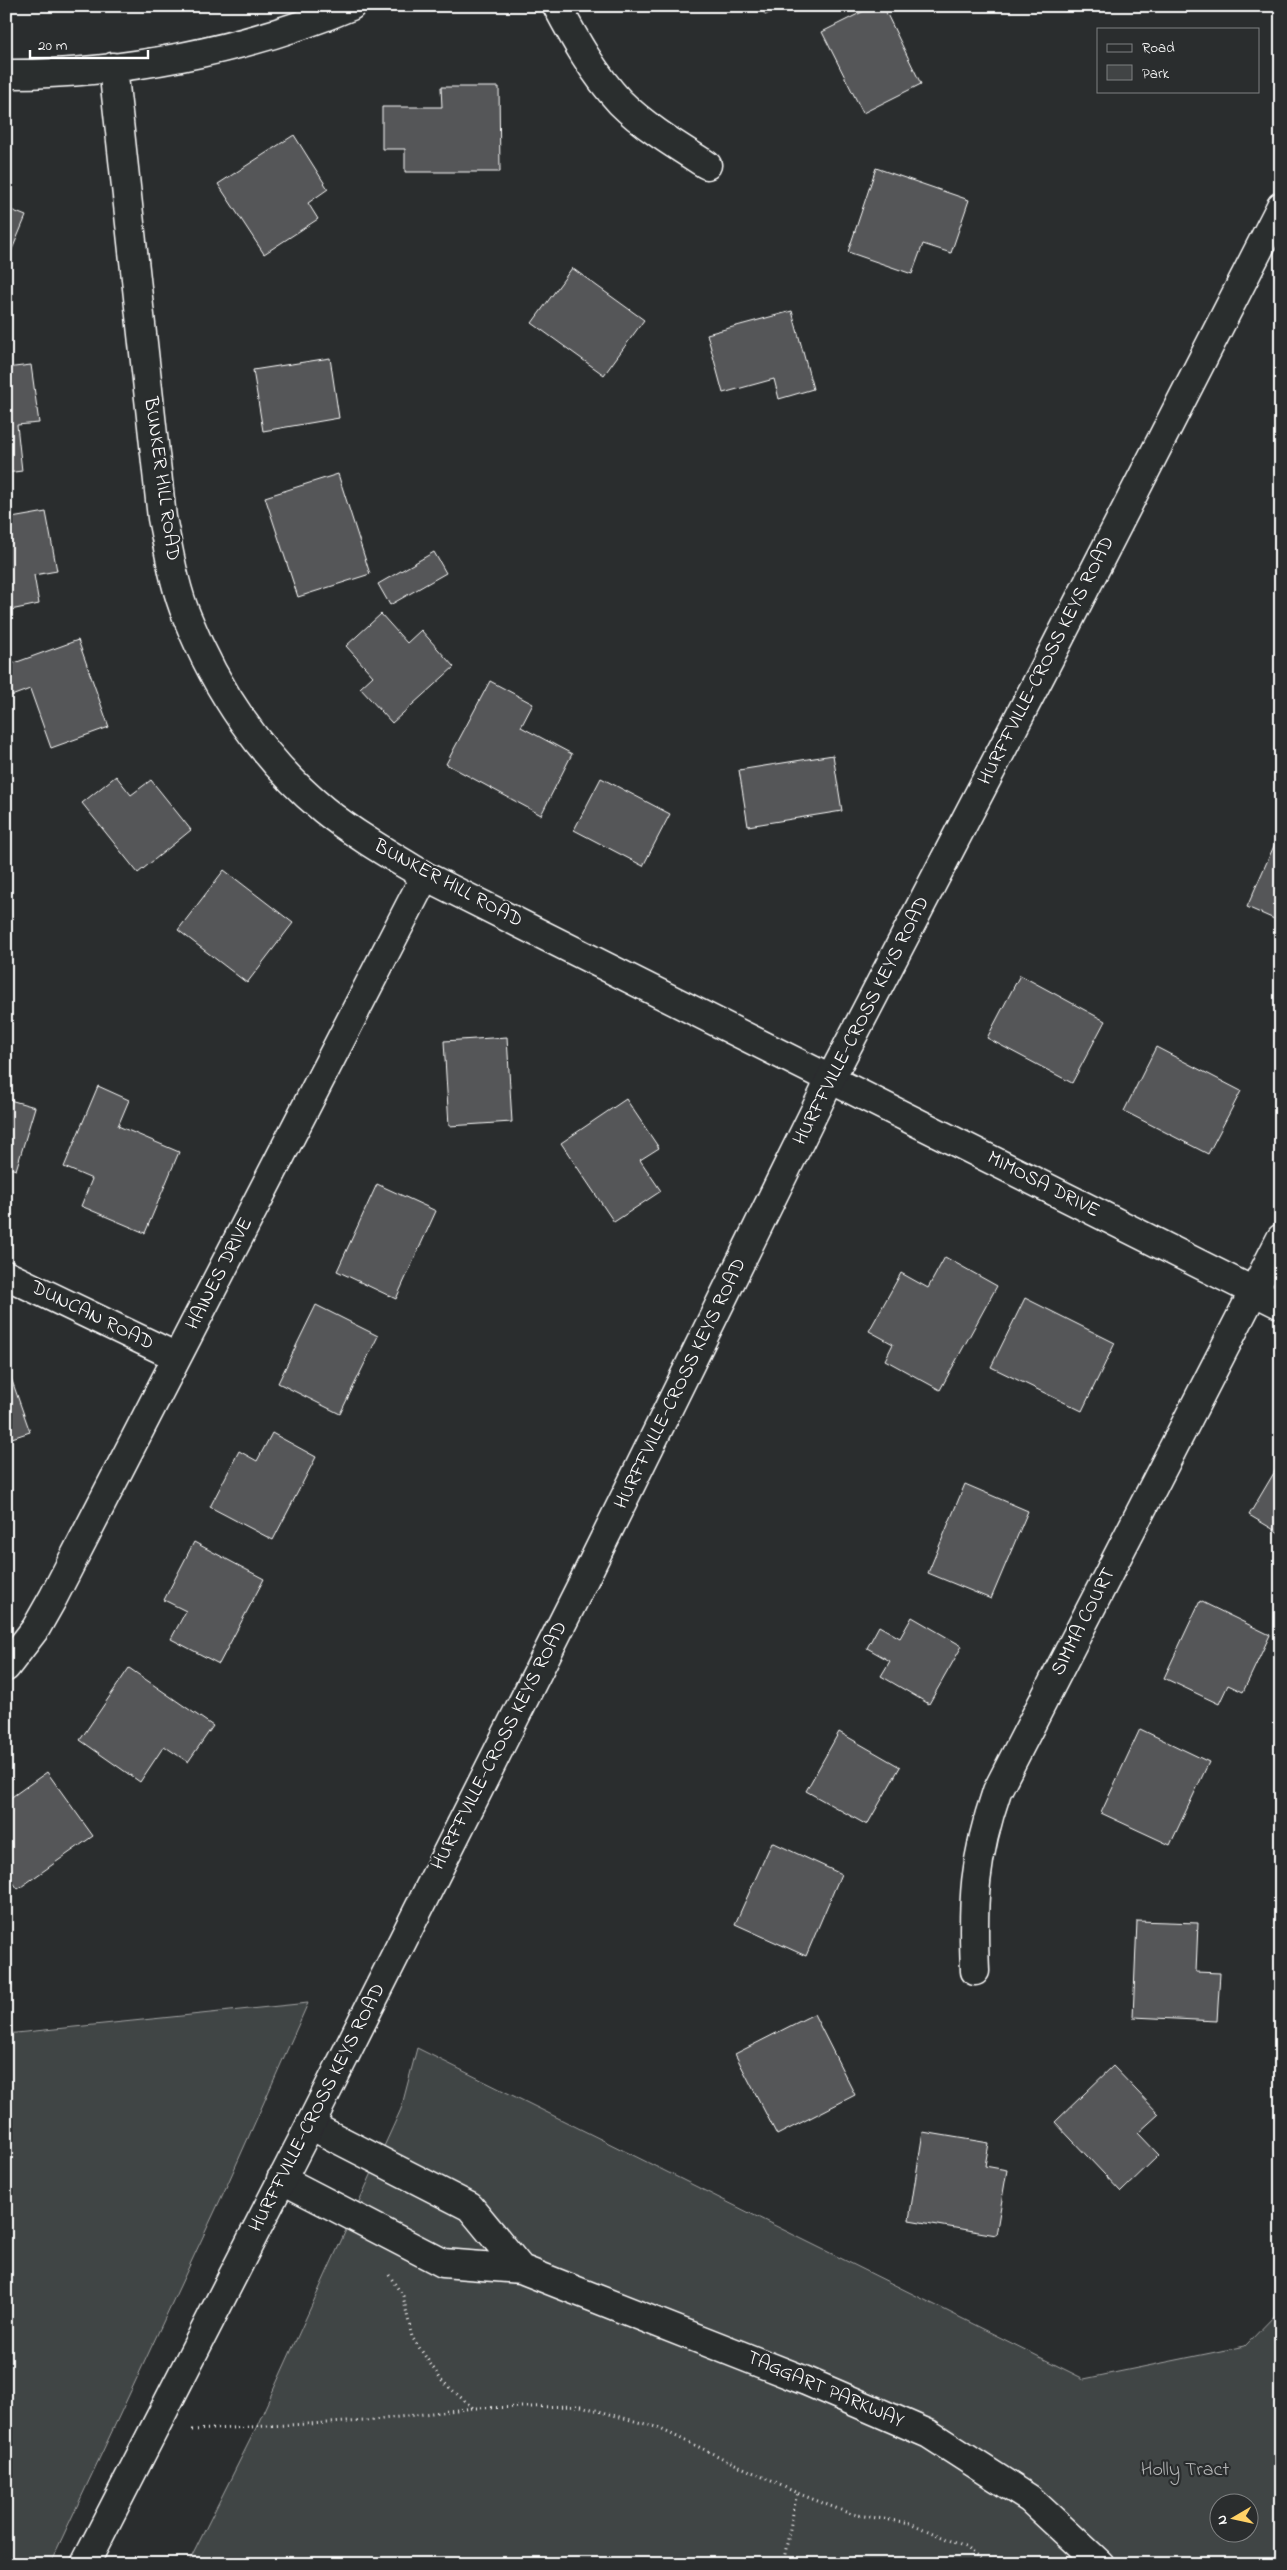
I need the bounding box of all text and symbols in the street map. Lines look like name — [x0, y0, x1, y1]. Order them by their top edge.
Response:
scale bar — [30, 28, 148, 60]
legend — [1097, 28, 1260, 92]
text: 20 m — [38, 35, 68, 57]
text: Road — [1142, 37, 1175, 59]
text: Park — [1142, 63, 1170, 85]
street label: BUNKER HILL ROAD — [135, 394, 187, 563]
street label: HURFFVILLE-CROSS KEYS ROAD — [971, 531, 1123, 791]
street label: BUNKER HILL ROAD — [367, 832, 528, 936]
street label: HURFFVILLE-CROSS KEYS ROAD — [786, 891, 938, 1151]
street label: MIMOSA DRIVE — [982, 1144, 1104, 1226]
street label: HAINES DRIVE — [179, 1213, 261, 1335]
street label: HURFFVILLE-CROSS KEYS ROAD — [607, 1254, 755, 1514]
street label: DUNCAN ROAD — [25, 1273, 159, 1358]
street label: SIMMA COURT — [1044, 1563, 1124, 1681]
street label: HURFFVILLE-CROSS KEYS ROAD — [424, 1616, 576, 1876]
street label: HURFFVILLE-CROSS KEYS ROAD — [242, 1978, 394, 2238]
street label: TAGGART PARKWAY — [742, 2344, 908, 2436]
park label: Holly Tract — [1141, 2456, 1229, 2485]
north arrow — [1210, 2492, 1260, 2542]
text: N — [1212, 2513, 1234, 2526]

